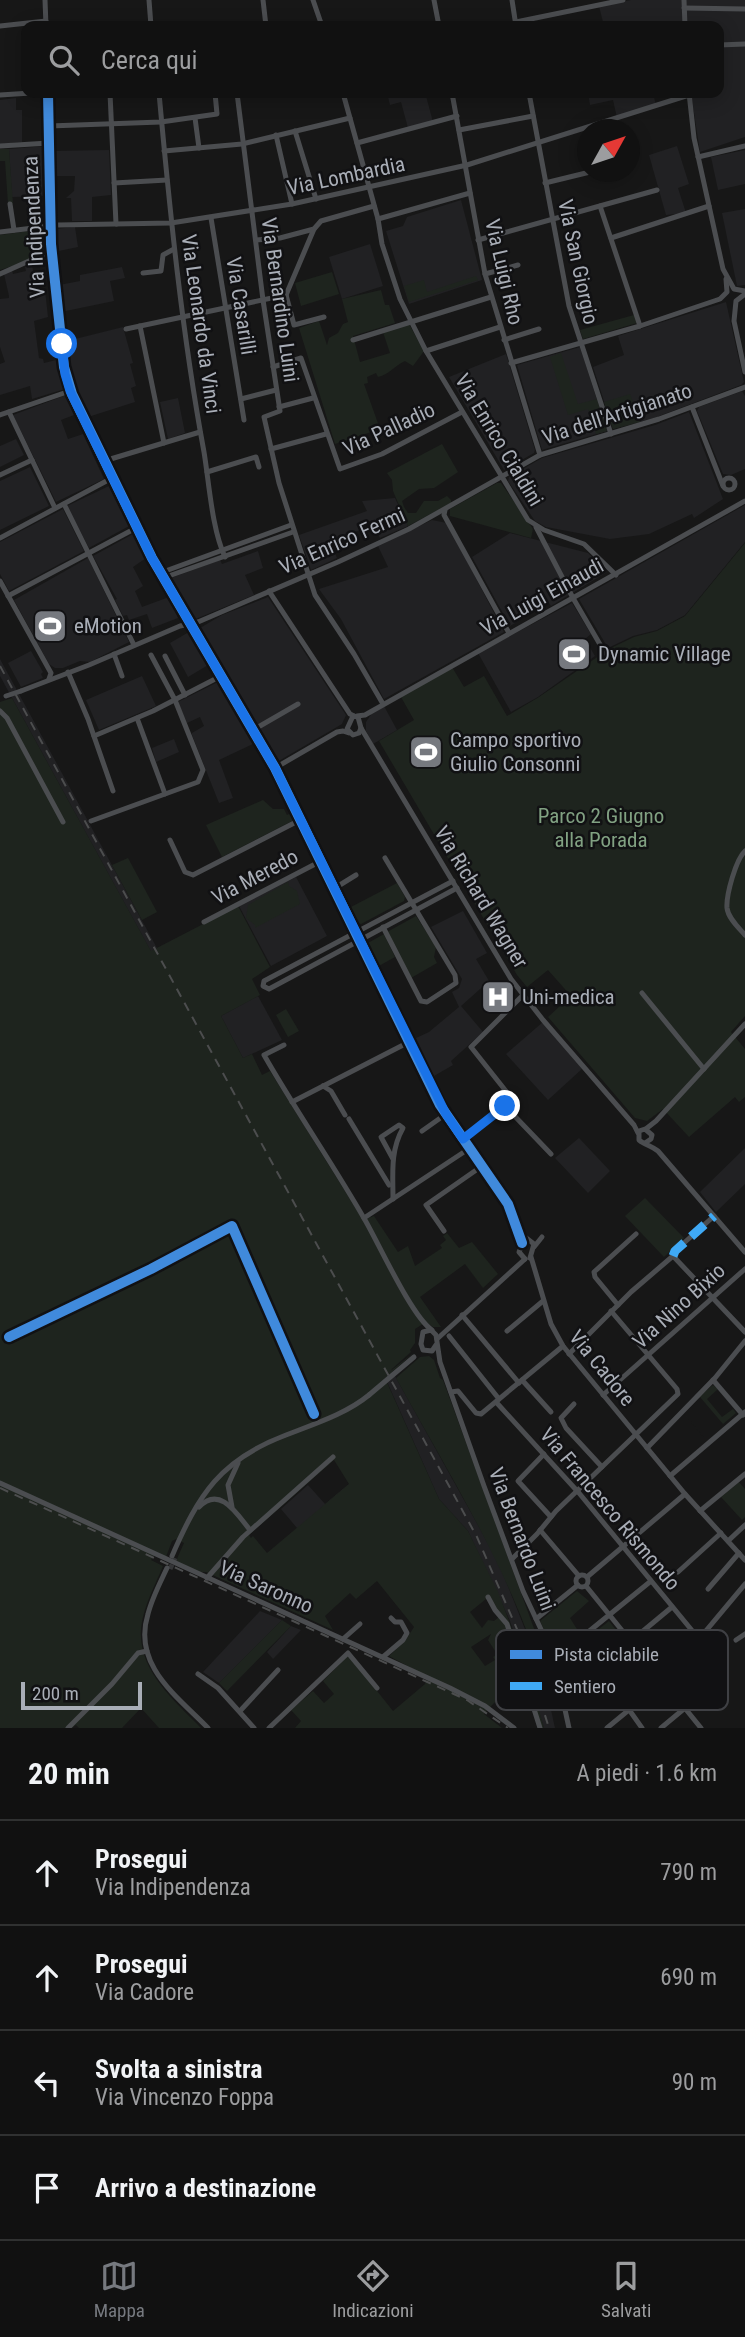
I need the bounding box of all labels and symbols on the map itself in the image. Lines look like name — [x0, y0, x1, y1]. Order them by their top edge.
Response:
north arrow — [577, 119, 640, 182]
street label: Via Lombardia — [285, 152, 407, 200]
street label: Via Indipendenza — [18, 155, 50, 299]
street label: Via San Giorgio — [553, 197, 603, 327]
street label: Via Bernardino Luini — [257, 216, 303, 384]
street label: Via Luigi Rho — [480, 217, 528, 327]
street label: Via Leonardo da Vinci — [177, 233, 225, 415]
street label: Via Casarilli — [221, 255, 261, 357]
route start — [46, 328, 77, 359]
street label: Via Enrico Cialdini — [450, 369, 548, 511]
street label: Via dell'Artigianato — [539, 379, 695, 449]
street label: Via Palladio — [339, 397, 439, 461]
street label: Via Enrico Fermi — [275, 503, 409, 579]
street label: Via Luigi Einaudi — [476, 553, 608, 641]
sports icon: eMotion — [31, 607, 69, 645]
place label: eMotion — [74, 614, 142, 638]
sports icon: Dynamic Village — [555, 635, 593, 673]
place label: Dynamic Village — [598, 642, 731, 666]
place label: Campo sportivo Giulio Consonni — [450, 728, 581, 776]
sports icon: Campo sportivo Giulio Consonni — [407, 733, 445, 771]
park label: Parco 2 Giugno alla Porada — [538, 804, 664, 852]
street label: Via Richard Wagner — [429, 822, 533, 972]
street label: Via Meredo — [208, 844, 302, 910]
hospital icon: Uni-medica — [479, 978, 517, 1016]
place label: Uni-medica — [522, 985, 615, 1009]
route end — [489, 1090, 520, 1121]
street label: Via Nino Bixio — [628, 1258, 730, 1354]
street label: Via Cadore — [564, 1325, 640, 1411]
street label: Via Francesco Rismondo — [535, 1423, 685, 1595]
street label: Via Bernardo Luini — [484, 1464, 560, 1614]
street label: Via Saronno — [215, 1556, 317, 1618]
legend — [496, 1630, 728, 1710]
text: Pista ciclabile — [554, 1643, 659, 1666]
text: Sentiero — [554, 1675, 616, 1698]
scale bar — [21, 1679, 142, 1711]

